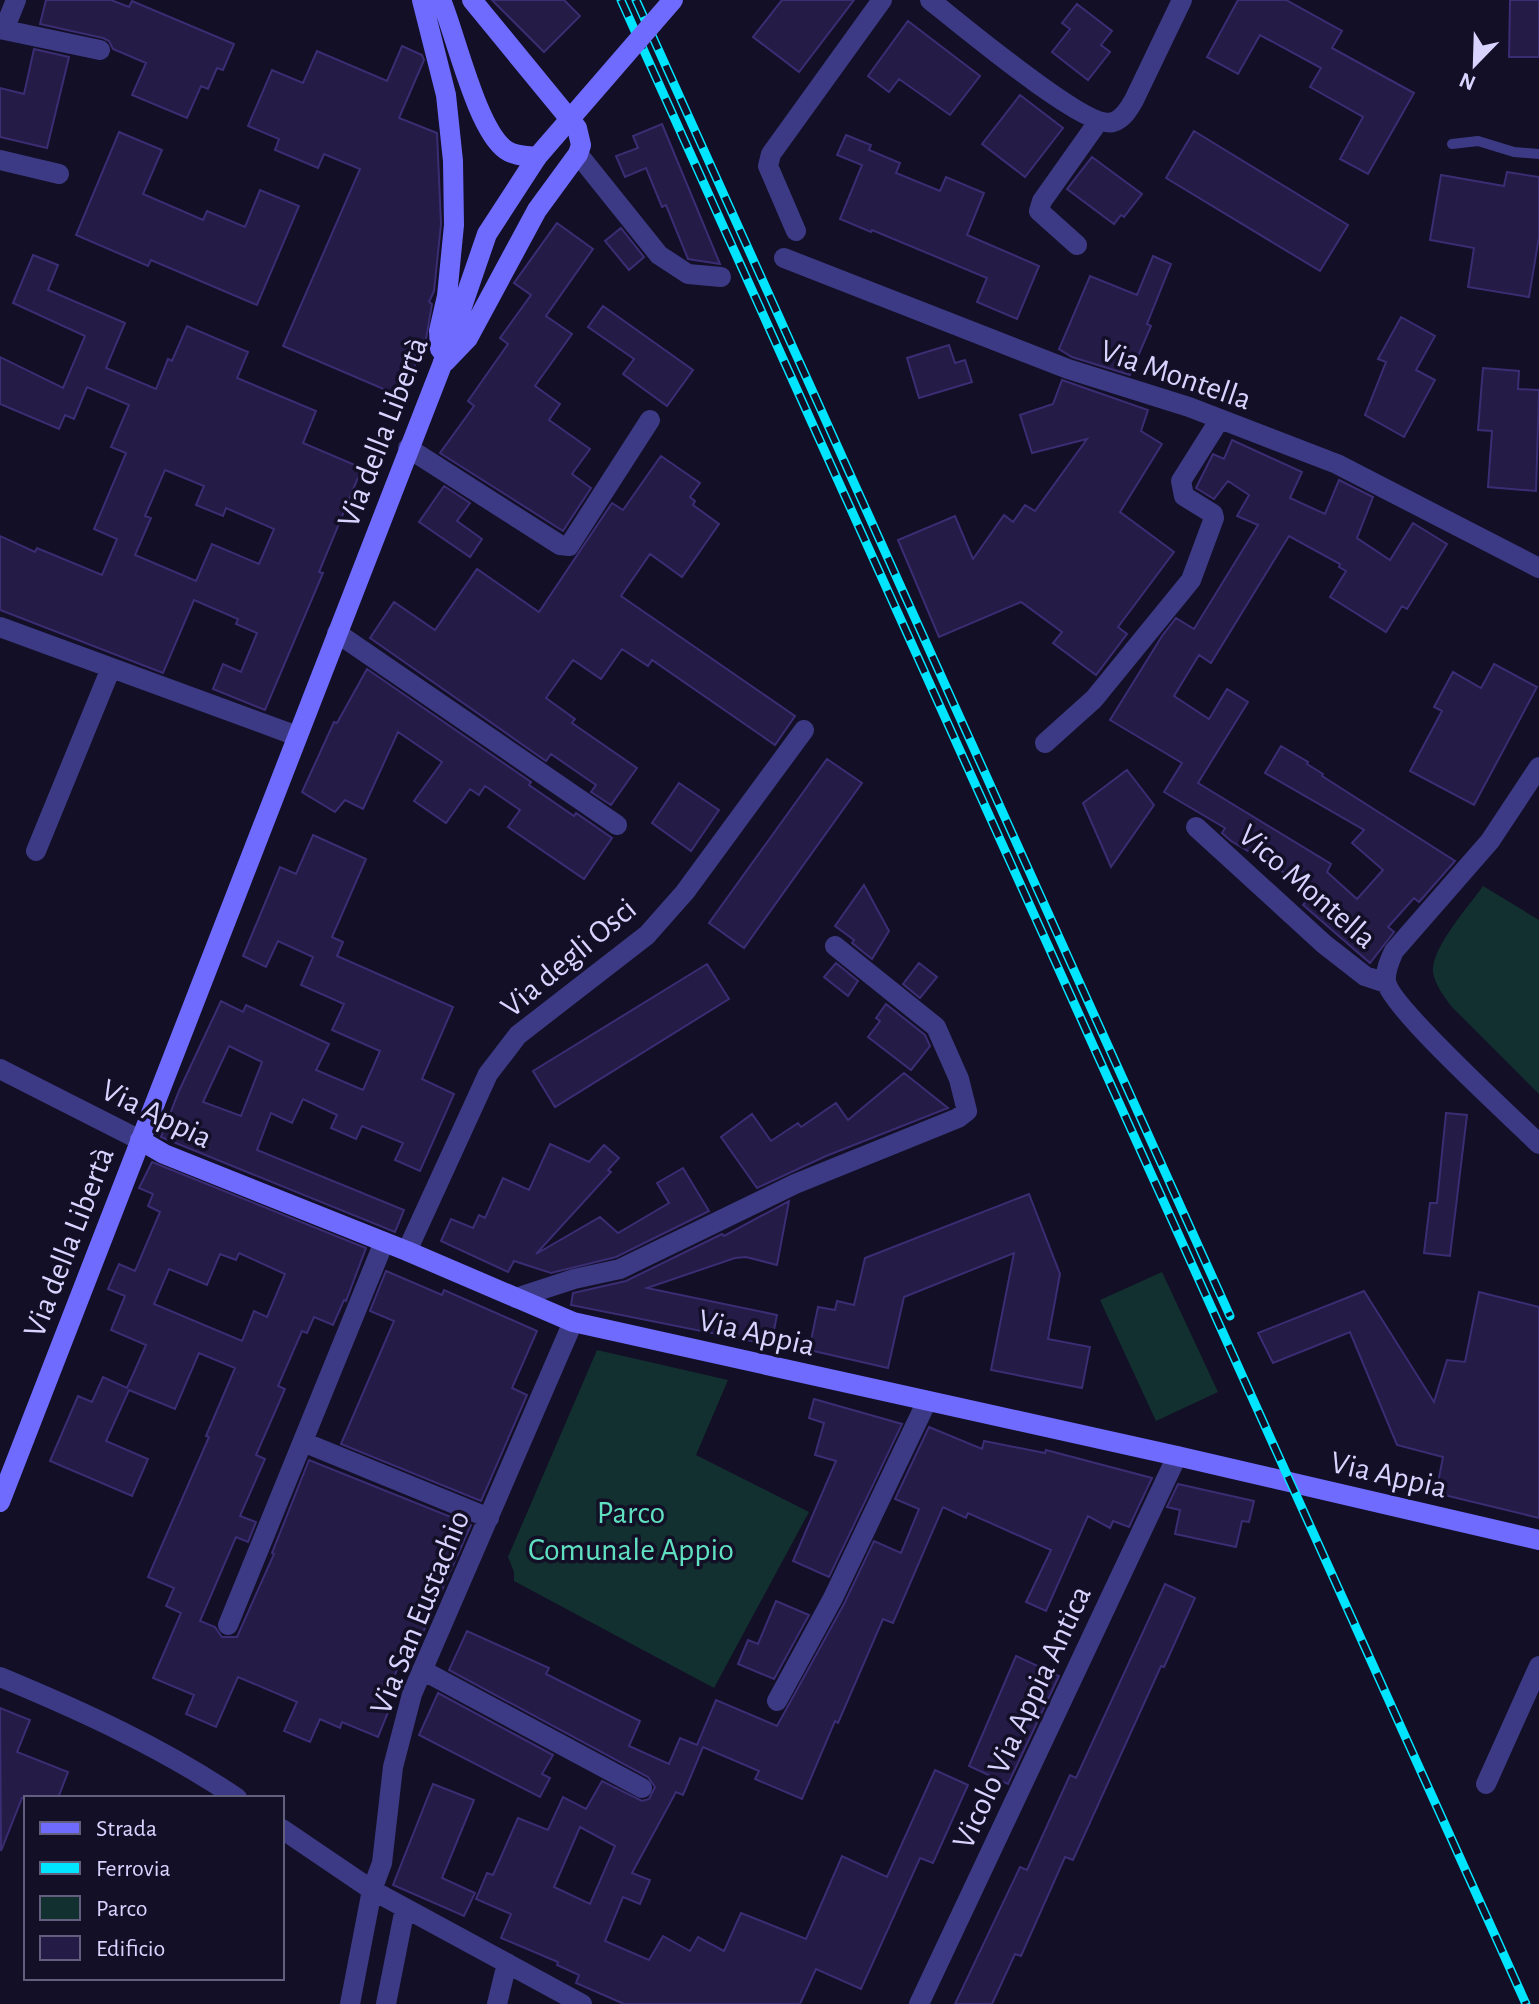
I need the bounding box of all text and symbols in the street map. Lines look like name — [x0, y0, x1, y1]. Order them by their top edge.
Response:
north arrow — [1435, 24, 1515, 104]
text: N — [1456, 68, 1479, 95]
street label: Via della Libertà — [332, 333, 434, 532]
street label: Via Montella — [1096, 334, 1255, 416]
street label: Vico Montella — [1232, 819, 1382, 955]
street label: Via degli Osci — [495, 892, 642, 1023]
street label: Via Appia — [96, 1073, 217, 1154]
street label: Via della Libertà — [18, 1143, 120, 1342]
street label: Via Appia — [695, 1304, 818, 1362]
street label: Via Appia — [1327, 1446, 1450, 1504]
park label: Parco Comunale Appio — [528, 1497, 734, 1566]
street label: Via San Eustachio — [364, 1506, 475, 1719]
street label: Vicolo Via Appia Antica — [947, 1581, 1097, 1854]
legend — [24, 1796, 284, 1980]
text: Strada — [96, 1817, 157, 1841]
text: Ferrovia — [96, 1857, 171, 1881]
text: Parco — [96, 1897, 147, 1921]
text: Edificio — [96, 1937, 165, 1961]

